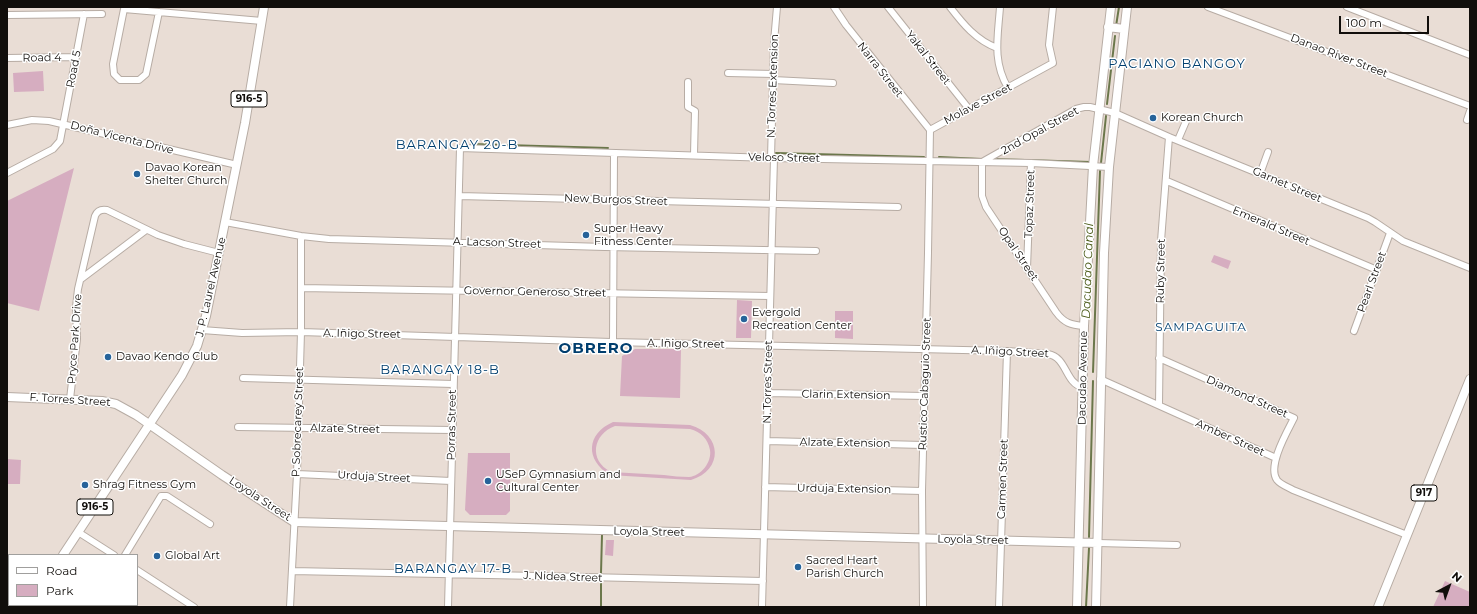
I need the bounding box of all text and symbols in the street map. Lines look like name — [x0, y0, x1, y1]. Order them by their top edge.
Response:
scale bar — [1341, 8, 1431, 34]
text: 100 m — [1346, 15, 1382, 30]
street label: Yakal Street — [903, 28, 953, 88]
street label: Danao River Street — [1288, 31, 1390, 81]
street label: N. Torres Extension — [765, 34, 781, 138]
street label: Narra Street — [854, 40, 906, 100]
street label: Road 5 — [64, 49, 84, 89]
street label: Road 4 — [22, 51, 62, 65]
district label: PACIANO BANGOY — [1108, 56, 1246, 72]
street label: Molave Street — [942, 80, 1014, 128]
road number: 916-5 — [231, 91, 267, 107]
street label: 2nd Opal Street — [999, 104, 1081, 158]
place label: Korean Church — [1161, 111, 1243, 125]
marker: Korean Church — [1148, 113, 1158, 123]
street label: Doña Vicenta Drive — [69, 119, 175, 157]
district label: BARANGAY 20-B — [396, 137, 518, 153]
street label: Veloso Street — [748, 151, 820, 165]
place label: Davao Korean Shelter Church — [145, 161, 227, 187]
street label: Garnet Street — [1250, 164, 1324, 206]
marker: Davao Korean Shelter Church — [132, 169, 142, 179]
street label: Topaz Street — [1022, 170, 1038, 238]
street label: New Burgos Street — [564, 192, 668, 208]
street label: Emerald Street — [1230, 204, 1312, 248]
place label: Super Heavy Fitness Center — [594, 222, 673, 248]
water label: Dacudao Canal — [1079, 223, 1097, 319]
street label: Opal Street — [995, 225, 1041, 283]
marker: Super Heavy Fitness Center — [581, 230, 591, 240]
street label: A. Lacson Street — [453, 235, 541, 251]
street label: J. P. Laurel Avenue — [193, 236, 229, 338]
street label: Ruby Street — [1154, 239, 1168, 303]
street label: Pearl Street — [1355, 250, 1389, 314]
street label: Governor Generoso Street — [464, 284, 606, 300]
street label: Pryce Park Drive — [65, 294, 85, 384]
place label: Evergold Recreation Center — [752, 306, 852, 332]
marker: Evergold Recreation Center — [739, 314, 749, 324]
street label: Rustico Cabaguio Street — [916, 317, 934, 451]
district label: SAMPAGUITA — [1155, 320, 1247, 334]
street label: A. Iñigo Street — [323, 327, 401, 341]
street label: Dacudao Avenue — [1076, 331, 1090, 425]
street label: A. Iñigo Street — [647, 337, 725, 351]
district label: OBRERO — [559, 340, 633, 358]
street label: N. Torres Street — [761, 340, 775, 424]
street label: A. Iñigo Street — [971, 343, 1049, 361]
place label: Davao Kendo Club — [116, 350, 218, 364]
marker: Davao Kendo Club — [103, 352, 113, 362]
district label: BARANGAY 18-B — [380, 362, 500, 378]
street label: P. Sobrecarey Street — [289, 367, 307, 477]
street label: Diamond Street — [1204, 373, 1290, 421]
street label: Clarin Extension — [801, 388, 891, 402]
street label: Porras Street — [445, 389, 459, 461]
street label: F. Torres Street — [29, 391, 111, 409]
street label: Amber Street — [1193, 417, 1267, 459]
street label: Alzate Street — [310, 422, 380, 436]
street label: Alzate Extension — [799, 436, 891, 450]
street label: Carmen Street — [995, 439, 1011, 519]
street label: Urduja Street — [337, 468, 411, 486]
place label: USeP Gymnasium and Cultural Center — [496, 468, 621, 494]
street label: Loyola Street — [226, 474, 294, 524]
marker: USeP Gymnasium and Cultural Center — [483, 476, 493, 486]
place label: Shrag Fitness Gym — [93, 478, 196, 492]
marker: Shrag Fitness Gym — [80, 480, 90, 490]
street label: Urduja Extension — [797, 482, 891, 496]
road number: 917 — [1411, 485, 1437, 501]
road number: 916-5 — [77, 499, 113, 515]
street label: Loyola Street — [613, 525, 685, 539]
street label: Loyola Street — [937, 533, 1009, 547]
place label: Global Art — [165, 549, 220, 563]
marker: Global Art — [152, 551, 162, 561]
legend — [8, 554, 138, 606]
place label: Sacred Heart Parish Church — [806, 554, 884, 580]
district label: BARANGAY 17-B — [394, 561, 512, 577]
marker: Sacred Heart Parish Church — [793, 562, 803, 572]
text: Road — [46, 563, 77, 578]
north arrow — [1429, 566, 1469, 606]
street label: J. Nidea Street — [523, 569, 603, 585]
text: N — [1449, 569, 1465, 585]
text: Park — [46, 583, 73, 598]

